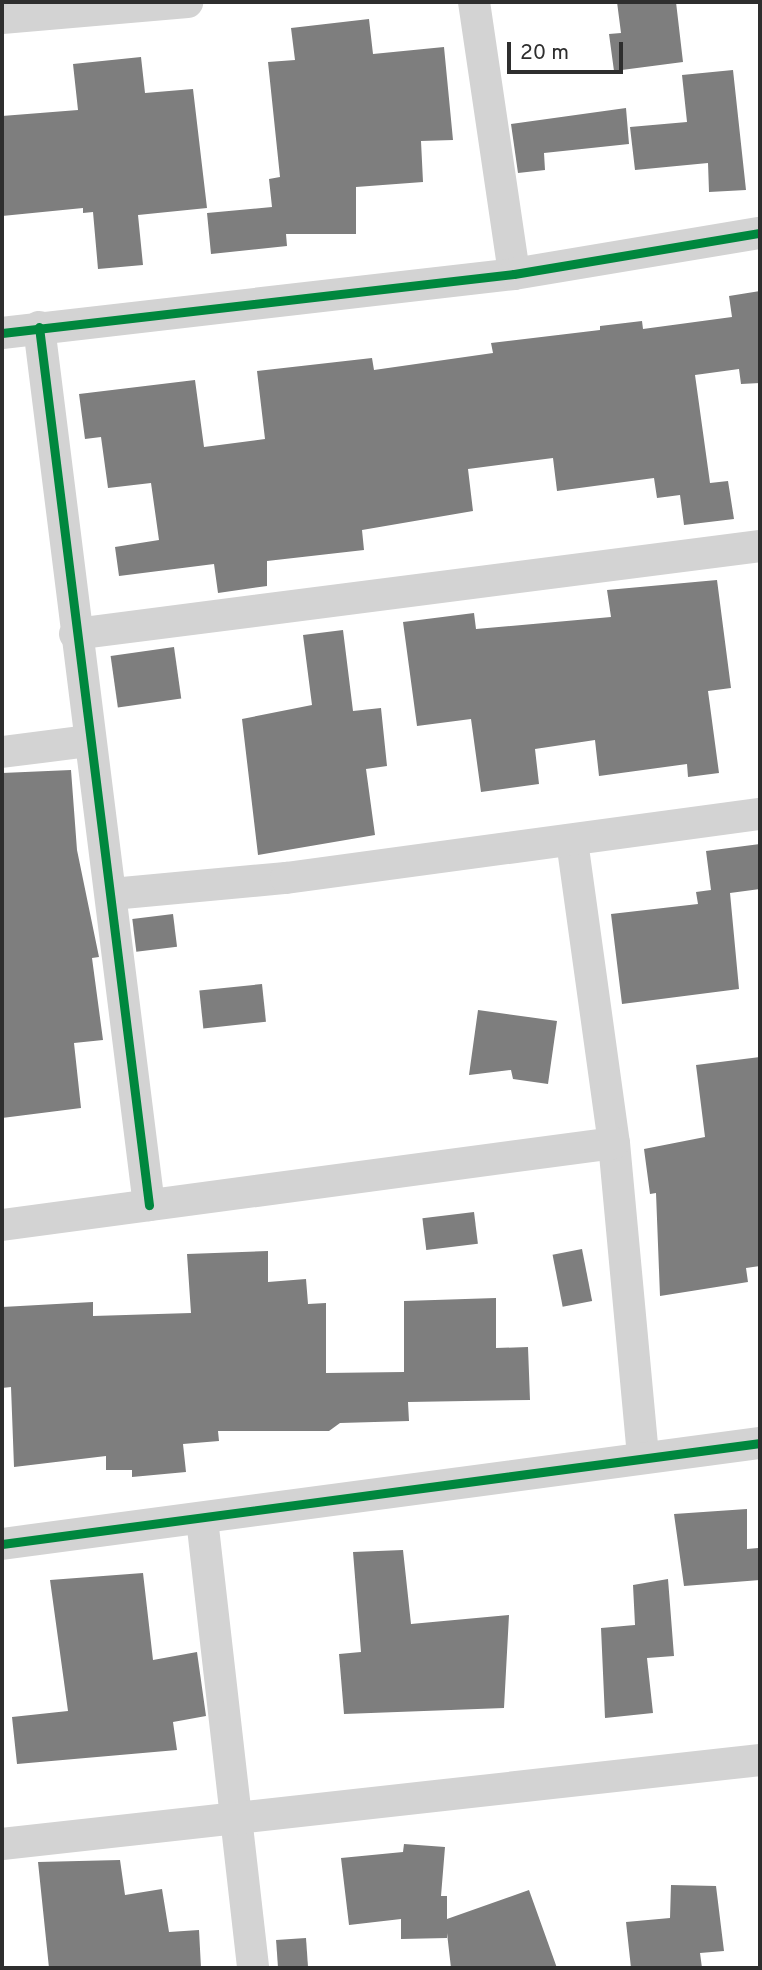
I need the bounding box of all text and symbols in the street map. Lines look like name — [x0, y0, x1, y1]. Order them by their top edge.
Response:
scale bar — [510, 28, 626, 72]
text: 20 m — [520, 40, 569, 67]

